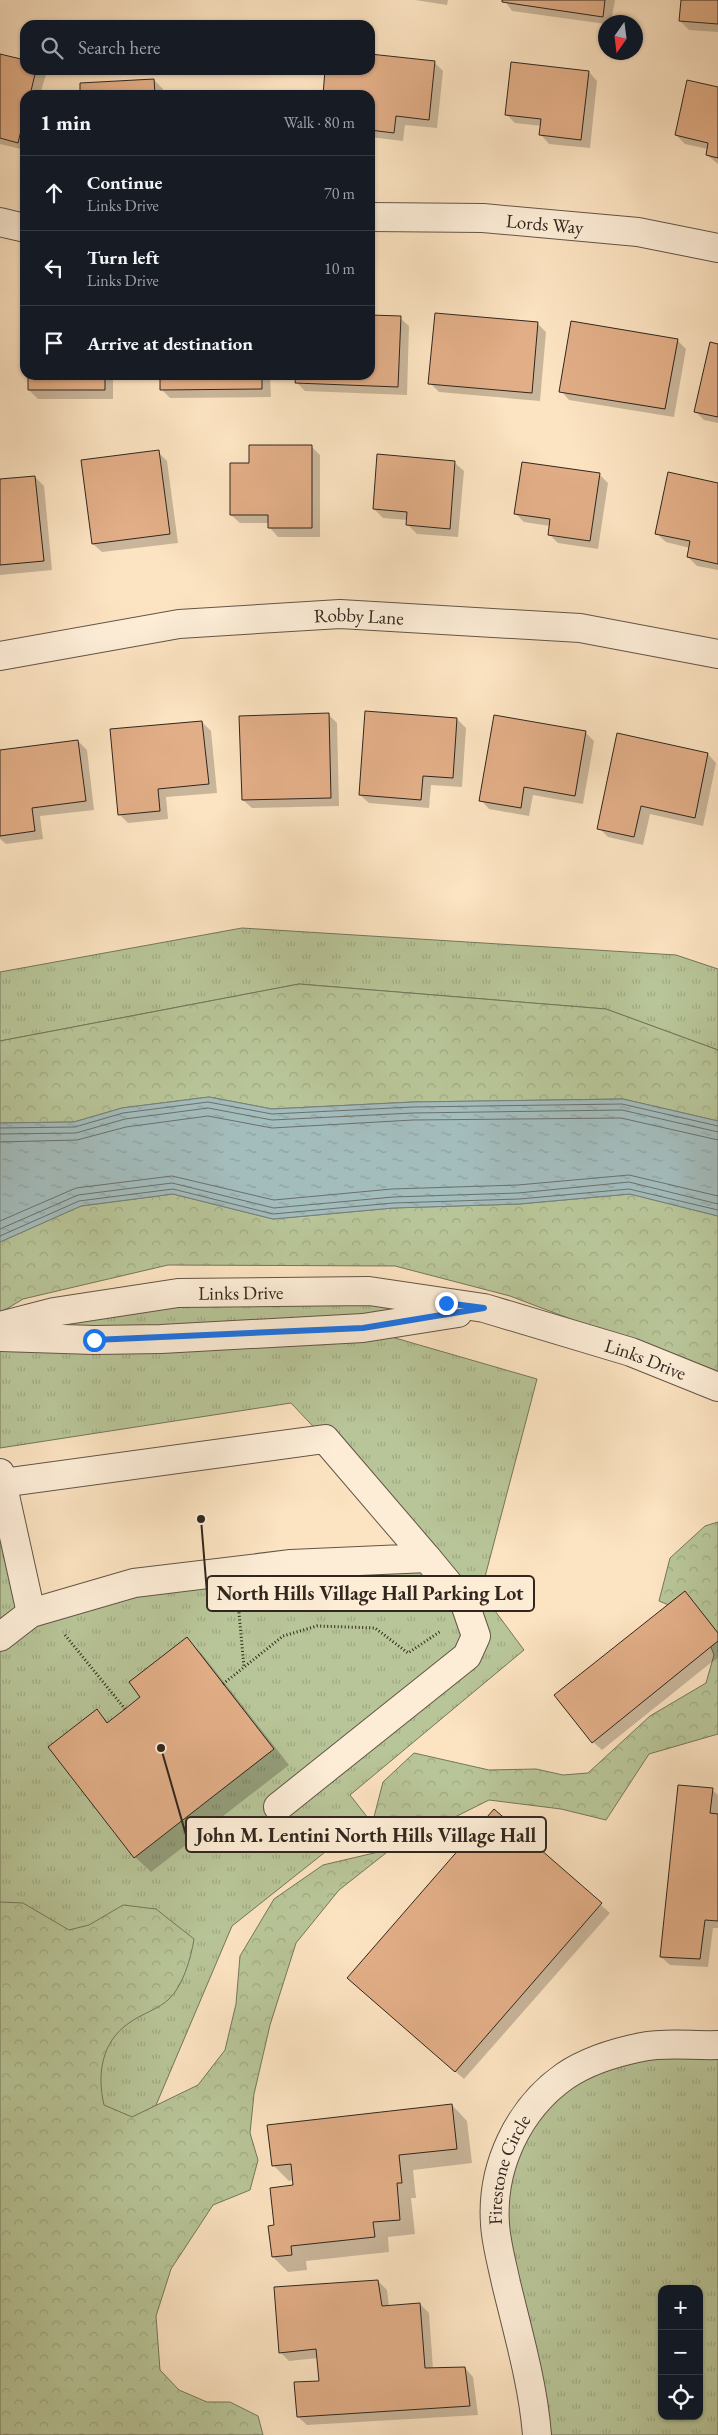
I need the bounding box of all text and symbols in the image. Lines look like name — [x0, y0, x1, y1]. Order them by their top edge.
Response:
north arrow — [598, 15, 643, 60]
search box — [20, 20, 375, 75]
icon: search — [38, 34, 66, 62]
text: Search here — [78, 35, 160, 60]
text: 1 min — [40, 109, 91, 136]
text: Walk · 80 m — [284, 112, 355, 133]
text: Continue — [87, 170, 162, 195]
icon: ahead — [40, 179, 68, 207]
text: 70 m — [324, 183, 355, 204]
text: Links Drive — [87, 195, 159, 216]
street label: Lords Way — [505, 208, 585, 240]
text: Turn left — [87, 245, 159, 270]
icon: left — [40, 254, 68, 282]
text: 10 m — [324, 258, 355, 279]
text: Links Drive — [87, 270, 159, 291]
icon: arrive — [40, 329, 68, 357]
text: Arrive at destination — [87, 331, 253, 356]
street label: Robby Lane — [313, 601, 405, 630]
street label: Links Drive — [198, 1279, 284, 1305]
route end — [435, 1292, 458, 1315]
route start — [83, 1329, 106, 1352]
street label: Links Drive — [602, 1332, 690, 1386]
callout: North Hills Village Hall Parking Lot — [207, 1576, 534, 1611]
text: North Hills Village Hall Parking Lot — [216, 1580, 524, 1606]
callout: John M. Lentini North Hills Village Hall — [186, 1817, 546, 1852]
text: John M. Lentini North Hills Village Hall — [194, 1822, 536, 1848]
street label: Firestone Circle — [482, 2109, 536, 2226]
map controls — [658, 2285, 703, 2420]
button: + — [658, 2285, 703, 2330]
button: − — [658, 2330, 703, 2375]
button: locate — [658, 2375, 703, 2420]

